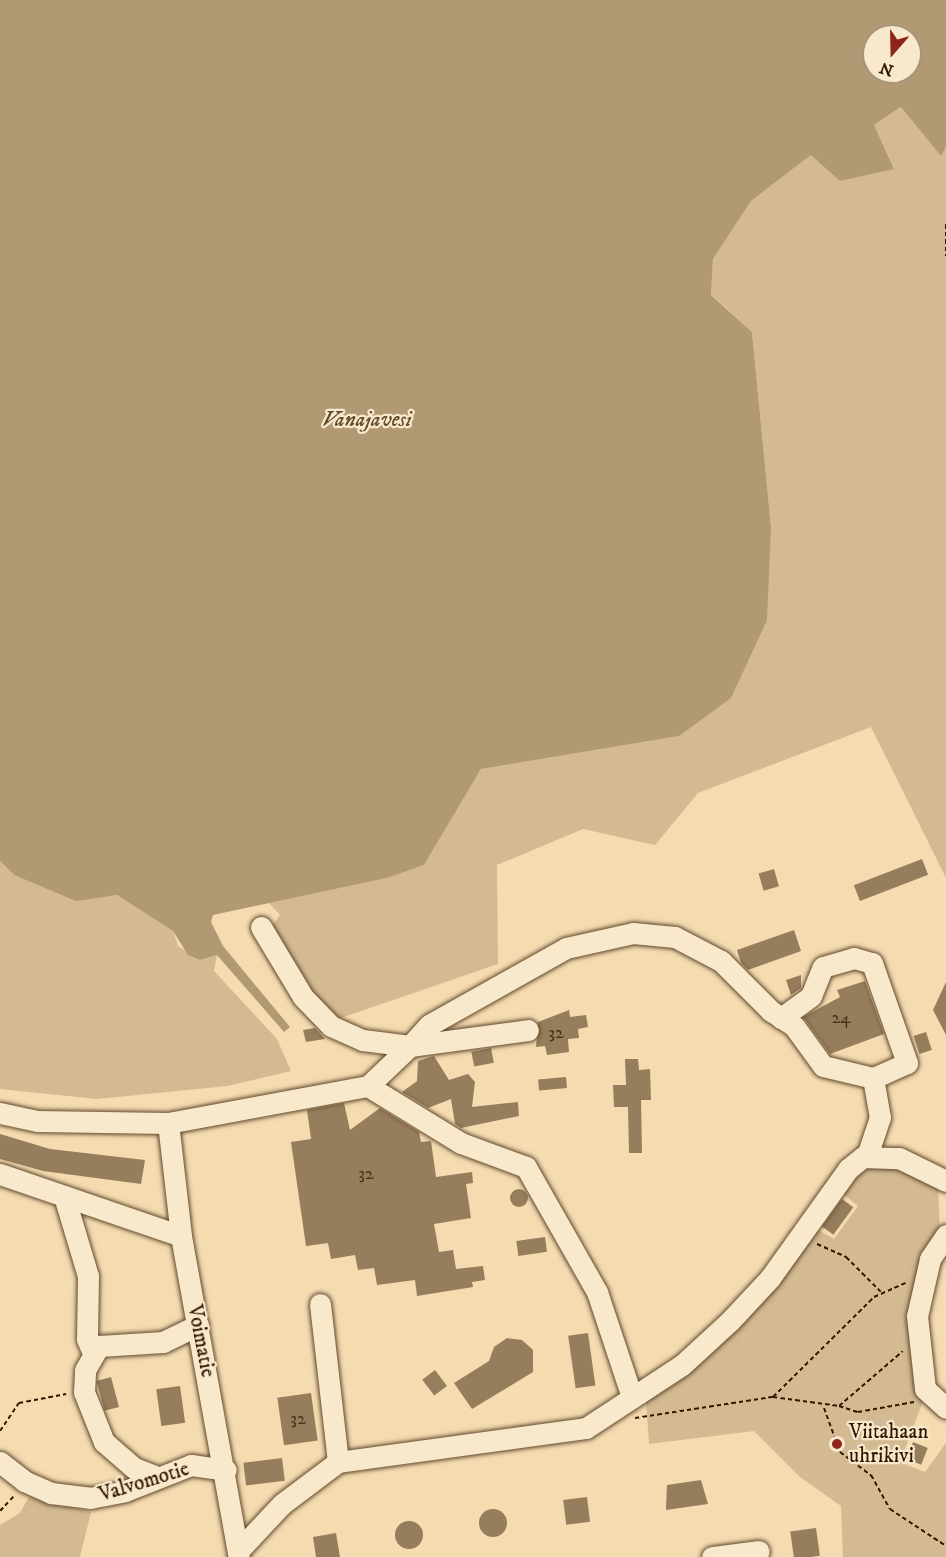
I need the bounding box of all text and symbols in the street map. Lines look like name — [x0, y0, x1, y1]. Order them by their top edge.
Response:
north arrow — [862, 24, 922, 84]
text: N — [877, 57, 896, 81]
water label: Vanajavesi — [322, 407, 412, 433]
house number: 24 — [831, 1007, 851, 1029]
house number: 32 — [548, 1022, 564, 1044]
house number: 32 — [358, 1163, 374, 1185]
street label: Voimatie — [182, 1303, 220, 1379]
house number: 32 — [290, 1408, 306, 1430]
place label: Viitahaan uhrikivi — [849, 1419, 928, 1469]
marker: Viitahaan uhrikivi — [830, 1437, 844, 1451]
street label: Valvomotie — [96, 1456, 192, 1508]

